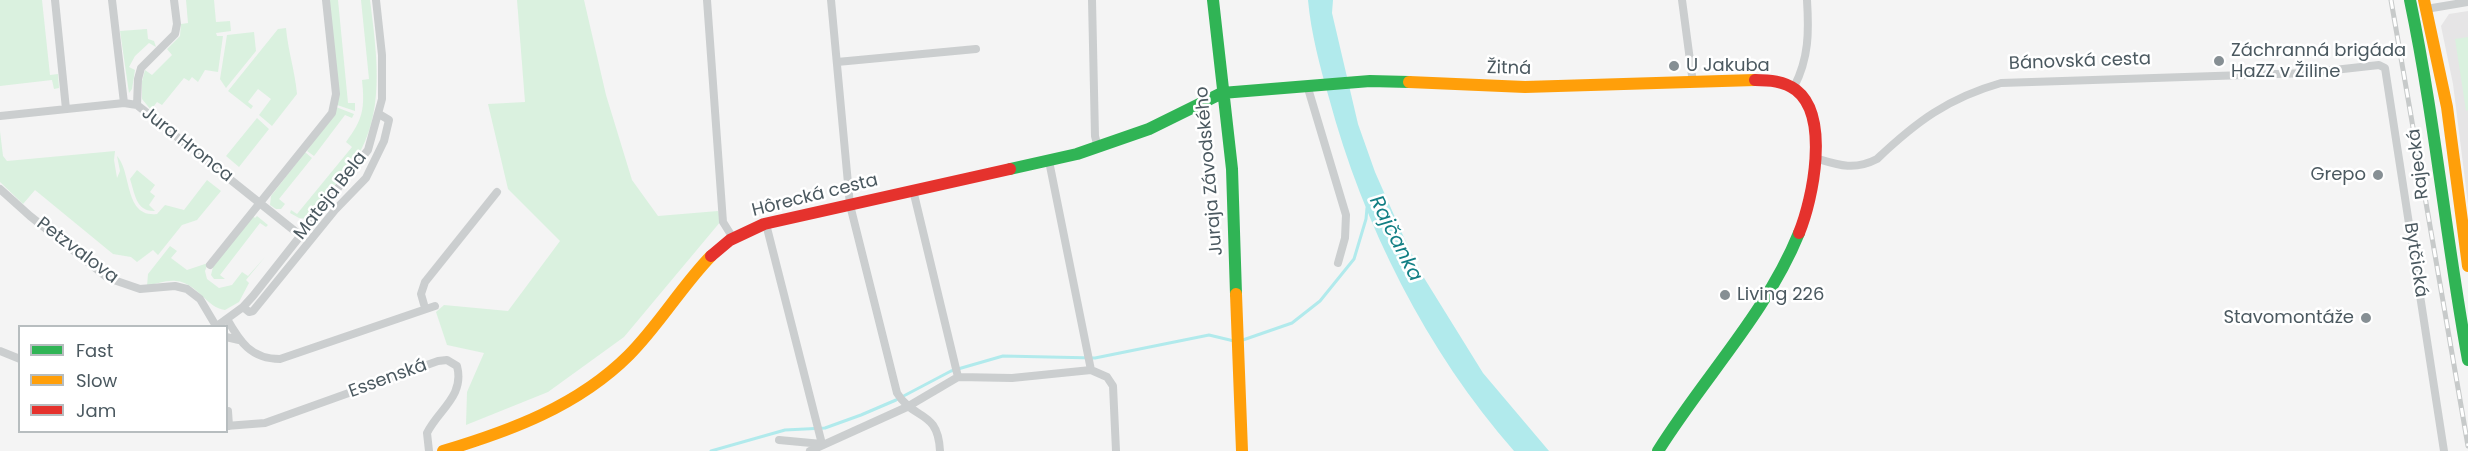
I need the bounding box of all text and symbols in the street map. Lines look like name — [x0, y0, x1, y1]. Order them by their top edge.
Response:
place label: Záchranná brigáda HaZZ v Žiline — [2231, 40, 2406, 82]
street label: Bánovská cesta — [2009, 49, 2151, 75]
marker: Záchranná brigáda HaZZ v Žiline — [2212, 54, 2226, 68]
place label: U Jakuba — [1686, 55, 1770, 77]
street label: Žitná — [1487, 58, 1531, 80]
marker: U Jakuba — [1667, 59, 1681, 73]
street label: Juraja Závodského — [1192, 85, 1228, 257]
street label: Jura Hronca — [137, 103, 237, 187]
street label: Rajecká — [2404, 127, 2434, 201]
street label: Mateja Bela — [290, 148, 372, 244]
place label: Grepo — [2310, 164, 2366, 186]
marker: Grepo — [2371, 168, 2385, 182]
street label: Hôrecká cesta — [750, 170, 880, 222]
water label: Rajčanka — [1363, 192, 1427, 286]
street label: Petzvalova — [32, 213, 122, 289]
street label: Bytčická — [2398, 221, 2432, 299]
place label: Living 226 — [1737, 284, 1824, 306]
marker: Living 226 — [1718, 288, 1732, 302]
place label: Stavomontáže — [2223, 307, 2354, 329]
marker: Stavomontáže — [2359, 311, 2373, 325]
legend — [18, 325, 228, 433]
text: Fast — [76, 338, 113, 363]
street label: Essenská — [346, 355, 430, 403]
text: Slow — [76, 368, 117, 393]
text: Jam — [76, 398, 116, 423]

